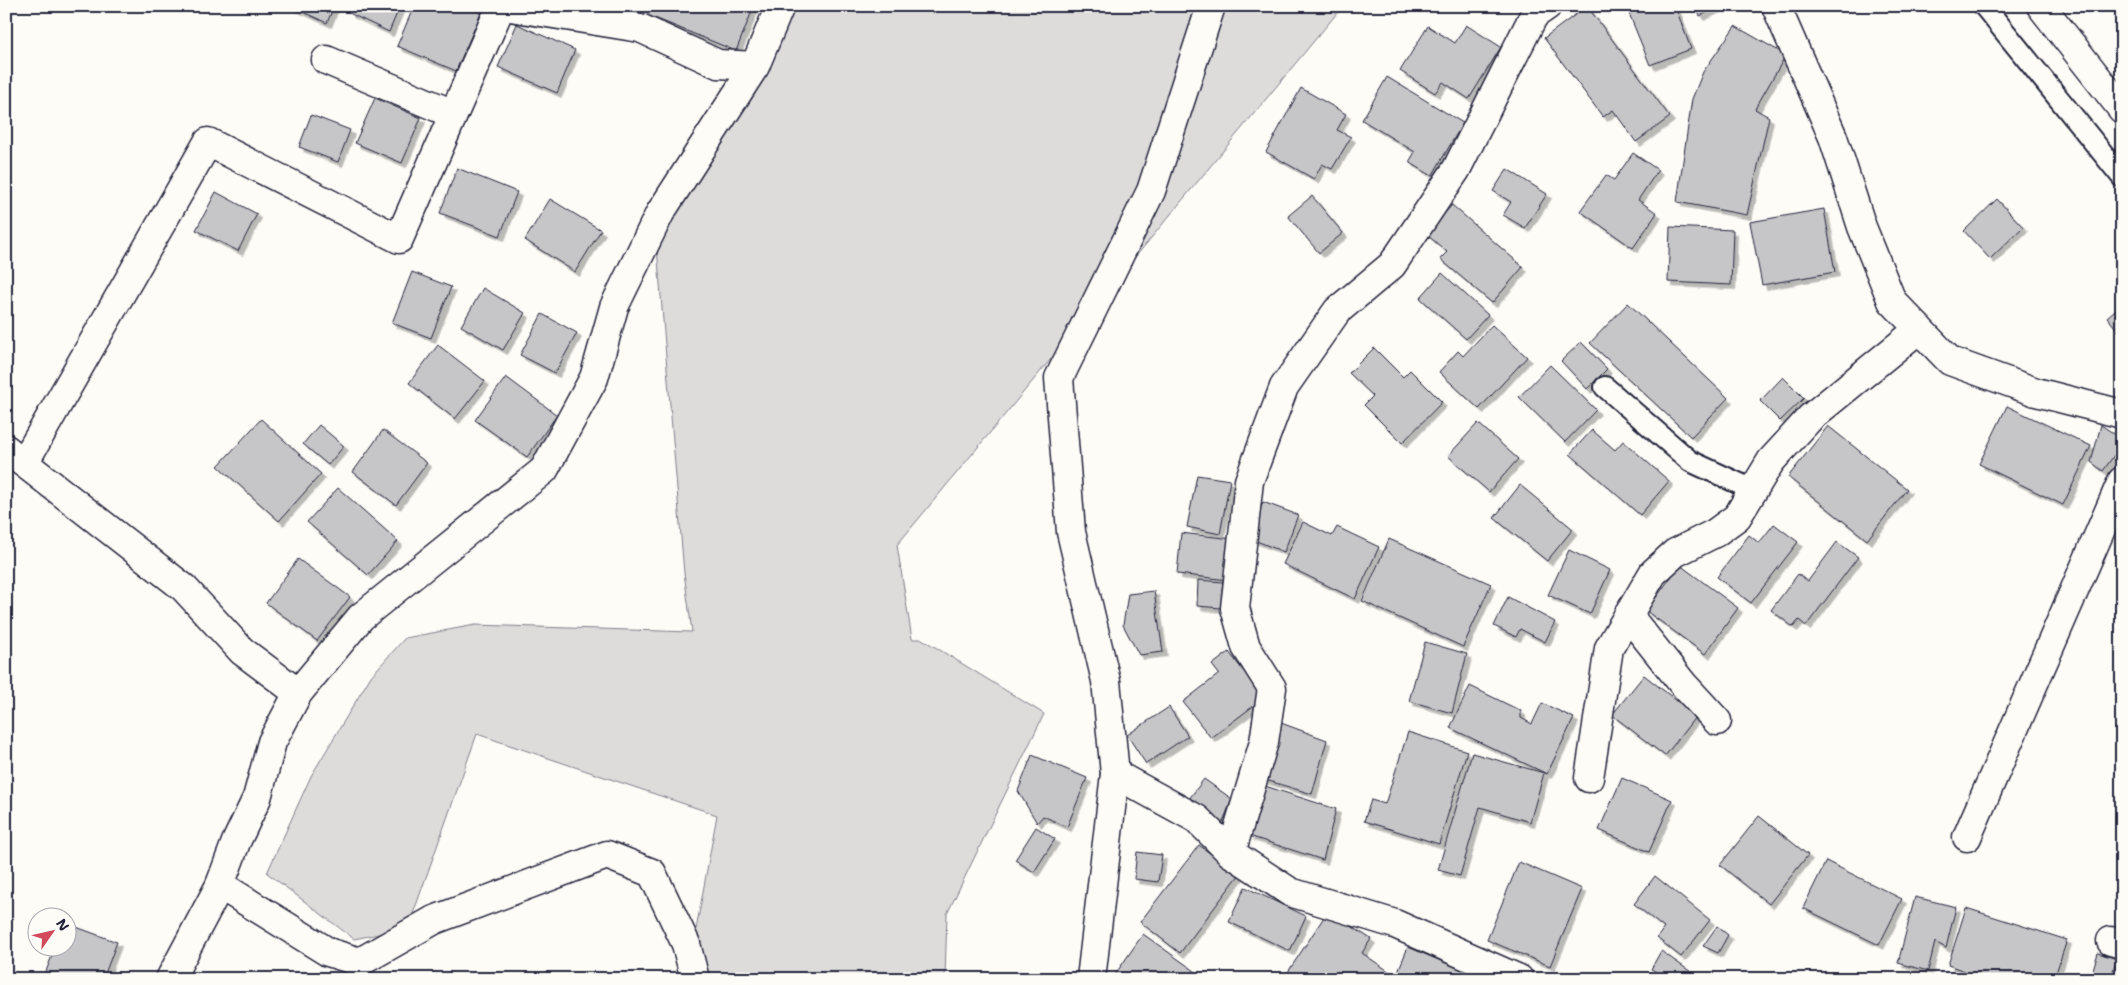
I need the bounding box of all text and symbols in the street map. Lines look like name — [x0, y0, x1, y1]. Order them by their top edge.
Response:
north arrow — [28, 908, 78, 958]
text: N — [52, 915, 73, 934]

